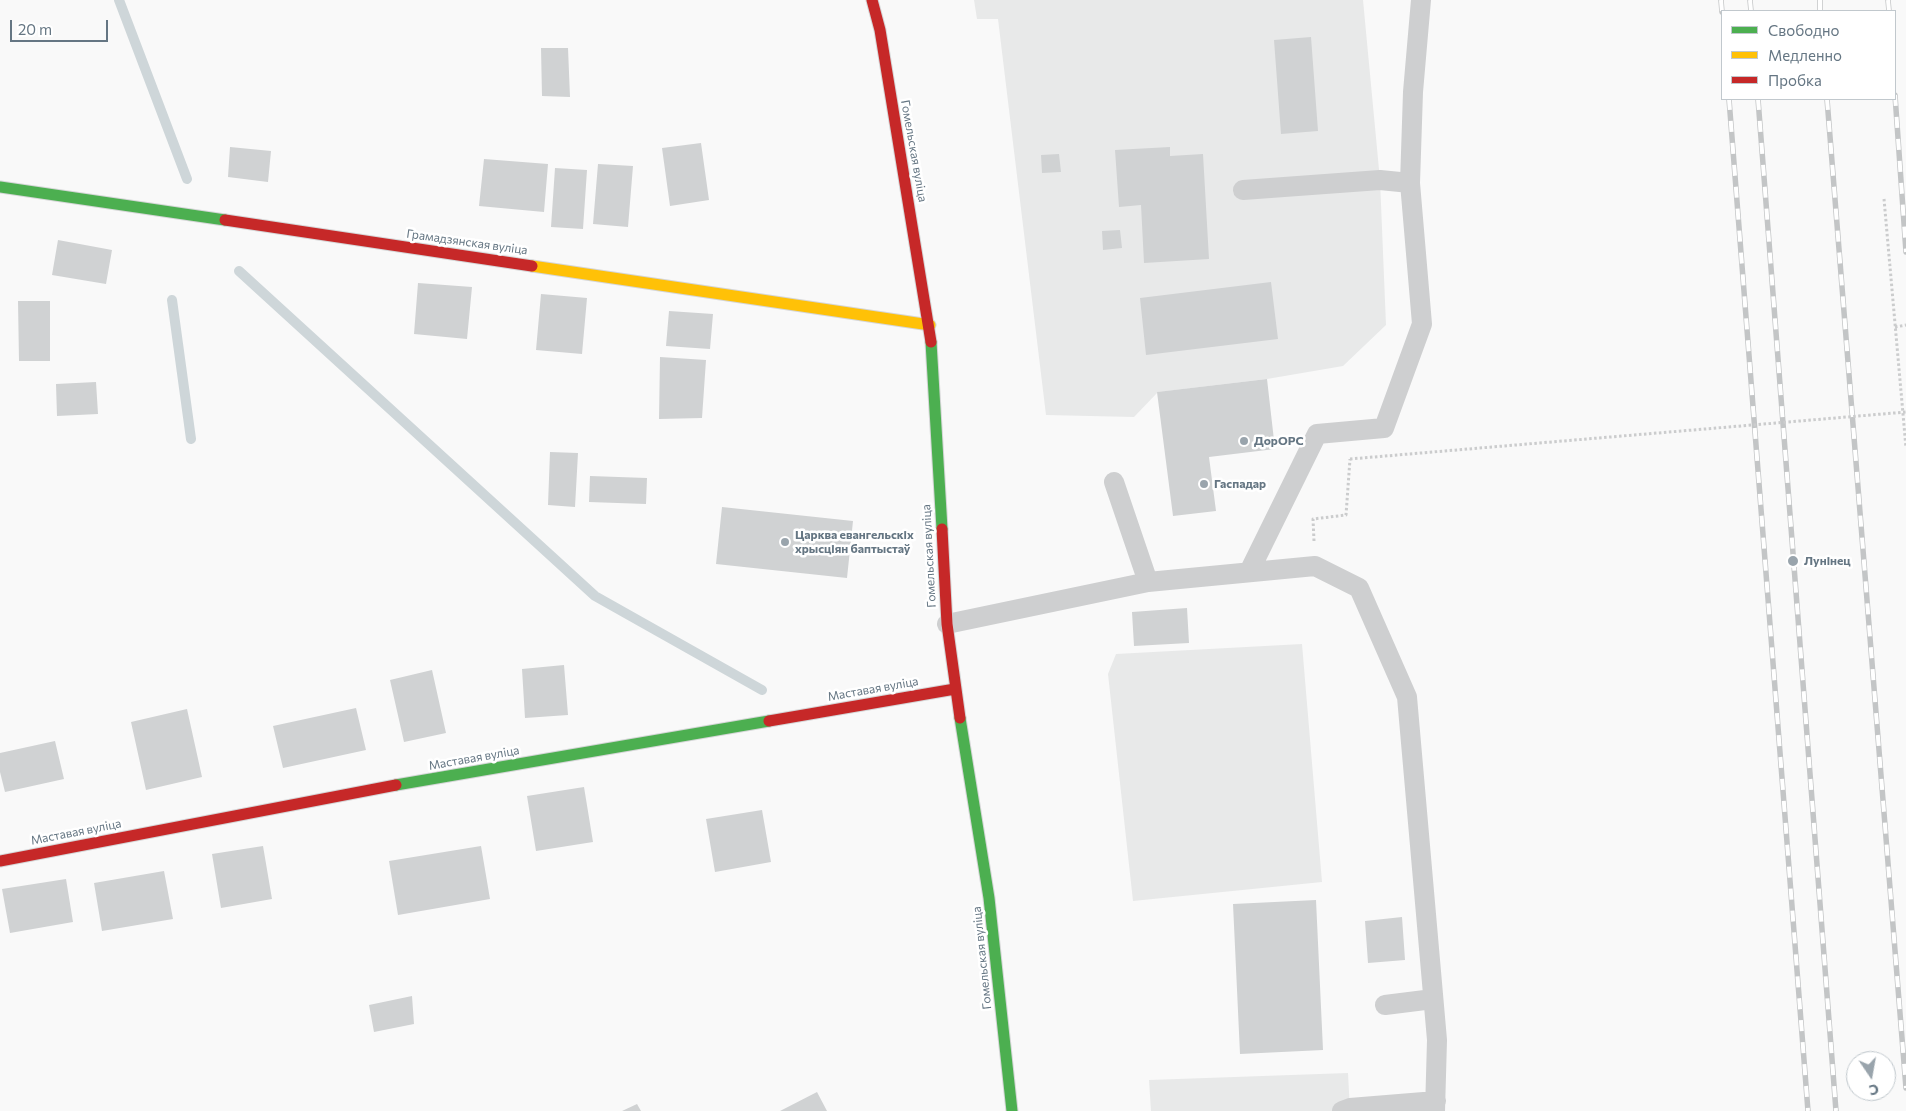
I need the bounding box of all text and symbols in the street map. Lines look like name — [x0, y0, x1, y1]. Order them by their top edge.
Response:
scale bar — [12, 10, 110, 42]
legend — [1721, 10, 1896, 100]
text: 20 m — [18, 20, 52, 38]
text: Свободно — [1768, 21, 1839, 39]
text: Медленно — [1768, 46, 1842, 64]
text: Пробка — [1768, 71, 1822, 89]
street label: Гомельская вуліца — [898, 99, 930, 203]
street label: Грамадзянская вуліца — [405, 226, 529, 258]
place label: ДорОРС — [1254, 434, 1304, 448]
marker: ДорОРС — [1238, 435, 1250, 447]
place label: Гаспадар — [1214, 477, 1266, 491]
marker: Гаспадар — [1198, 478, 1210, 490]
street label: Гомельская вуліца — [919, 504, 939, 608]
place label: Царква евангельскіх хрысціян баптыстаў — [795, 528, 914, 556]
marker: Царква евангельскіх хрысціян баптыстаў — [779, 536, 791, 548]
marker: Лунінец — [1786, 554, 1800, 568]
place label: Лунінец — [1804, 554, 1851, 568]
street label: Маставая вуліца — [826, 674, 920, 704]
street label: Маставая вуліца — [427, 743, 521, 773]
street label: Маставая вуліца — [29, 816, 123, 848]
street label: Гомельская вуліца — [969, 906, 995, 1010]
north arrow — [1846, 1051, 1896, 1101]
text: С — [1868, 1081, 1880, 1099]

